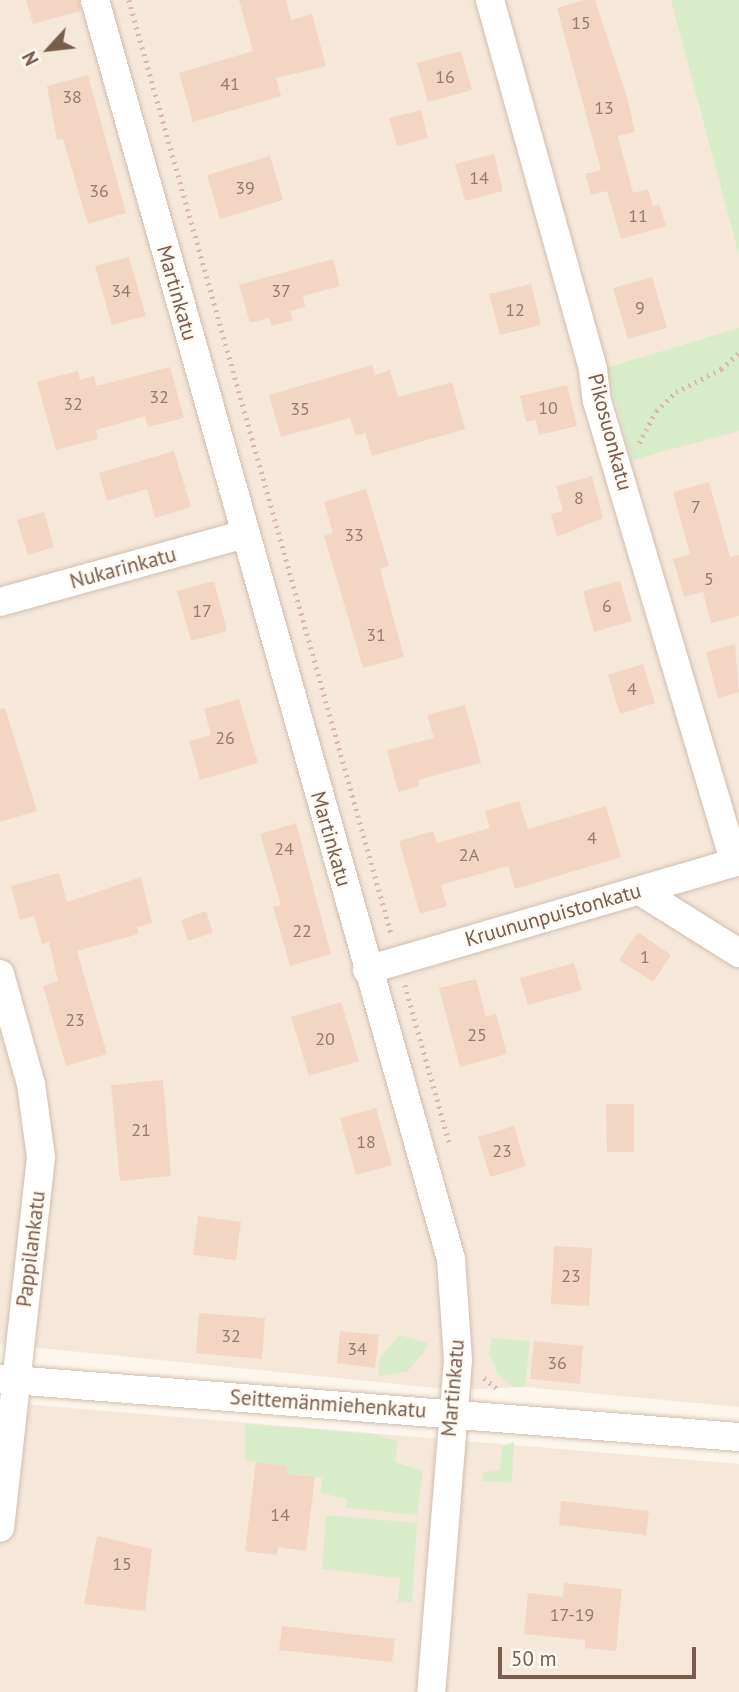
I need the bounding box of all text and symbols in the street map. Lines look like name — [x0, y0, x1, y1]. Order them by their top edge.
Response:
house number: 15 — [571, 12, 591, 34]
north arrow — [14, 14, 84, 84]
text: N — [17, 48, 44, 70]
house number: 16 — [435, 66, 455, 88]
house number: 41 — [220, 73, 240, 95]
house number: 38 — [62, 86, 82, 108]
house number: 13 — [594, 97, 614, 119]
house number: 14 — [469, 167, 489, 189]
house number: 39 — [235, 177, 255, 199]
house number: 36 — [89, 180, 109, 202]
house number: 11 — [628, 205, 648, 227]
street label: Martinkatu — [151, 242, 203, 344]
house number: 34 — [111, 280, 131, 302]
house number: 37 — [271, 280, 291, 302]
house number: 9 — [635, 297, 645, 319]
house number: 12 — [505, 299, 525, 321]
street label: Pikosuonkatu — [582, 371, 638, 493]
house number: 32 — [149, 386, 169, 408]
house number: 32 — [63, 393, 83, 415]
house number: 10 — [538, 397, 558, 419]
house number: 35 — [290, 398, 310, 420]
house number: 8 — [574, 487, 584, 509]
house number: 7 — [691, 496, 701, 518]
house number: 33 — [344, 524, 364, 546]
street label: Nukarinkatu — [67, 542, 179, 594]
house number: 5 — [704, 568, 714, 590]
house number: 6 — [602, 595, 612, 617]
house number: 17 — [192, 600, 212, 622]
house number: 31 — [366, 624, 386, 646]
house number: 4 — [627, 678, 637, 700]
house number: 26 — [215, 727, 235, 749]
street label: Martinkatu — [305, 788, 357, 890]
house number: 4 — [587, 827, 597, 849]
house number: 24 — [274, 838, 294, 860]
house number: 2A — [459, 844, 479, 866]
street label: Kruununpuistonkatu — [462, 878, 644, 952]
house number: 22 — [292, 920, 312, 942]
house number: 1 — [640, 946, 650, 968]
house number: 23 — [65, 1009, 85, 1031]
house number: 25 — [467, 1024, 487, 1046]
house number: 20 — [315, 1028, 335, 1050]
house number: 21 — [131, 1119, 151, 1141]
house number: 18 — [356, 1131, 376, 1153]
house number: 23 — [492, 1140, 512, 1162]
street label: Pappilankatu — [11, 1190, 51, 1308]
house number: 23 — [561, 1265, 581, 1287]
house number: 32 — [221, 1325, 241, 1347]
house number: 34 — [347, 1338, 367, 1360]
street label: Martinkatu — [436, 1338, 470, 1438]
house number: 36 — [547, 1352, 567, 1374]
street label: Seittemänmiehenkatu — [229, 1385, 427, 1423]
house number: 14 — [270, 1504, 290, 1526]
house number: 15 — [112, 1553, 132, 1575]
house number: 17-19 — [550, 1604, 594, 1626]
scale bar — [501, 1632, 699, 1676]
text: 50 m — [511, 1645, 557, 1672]

